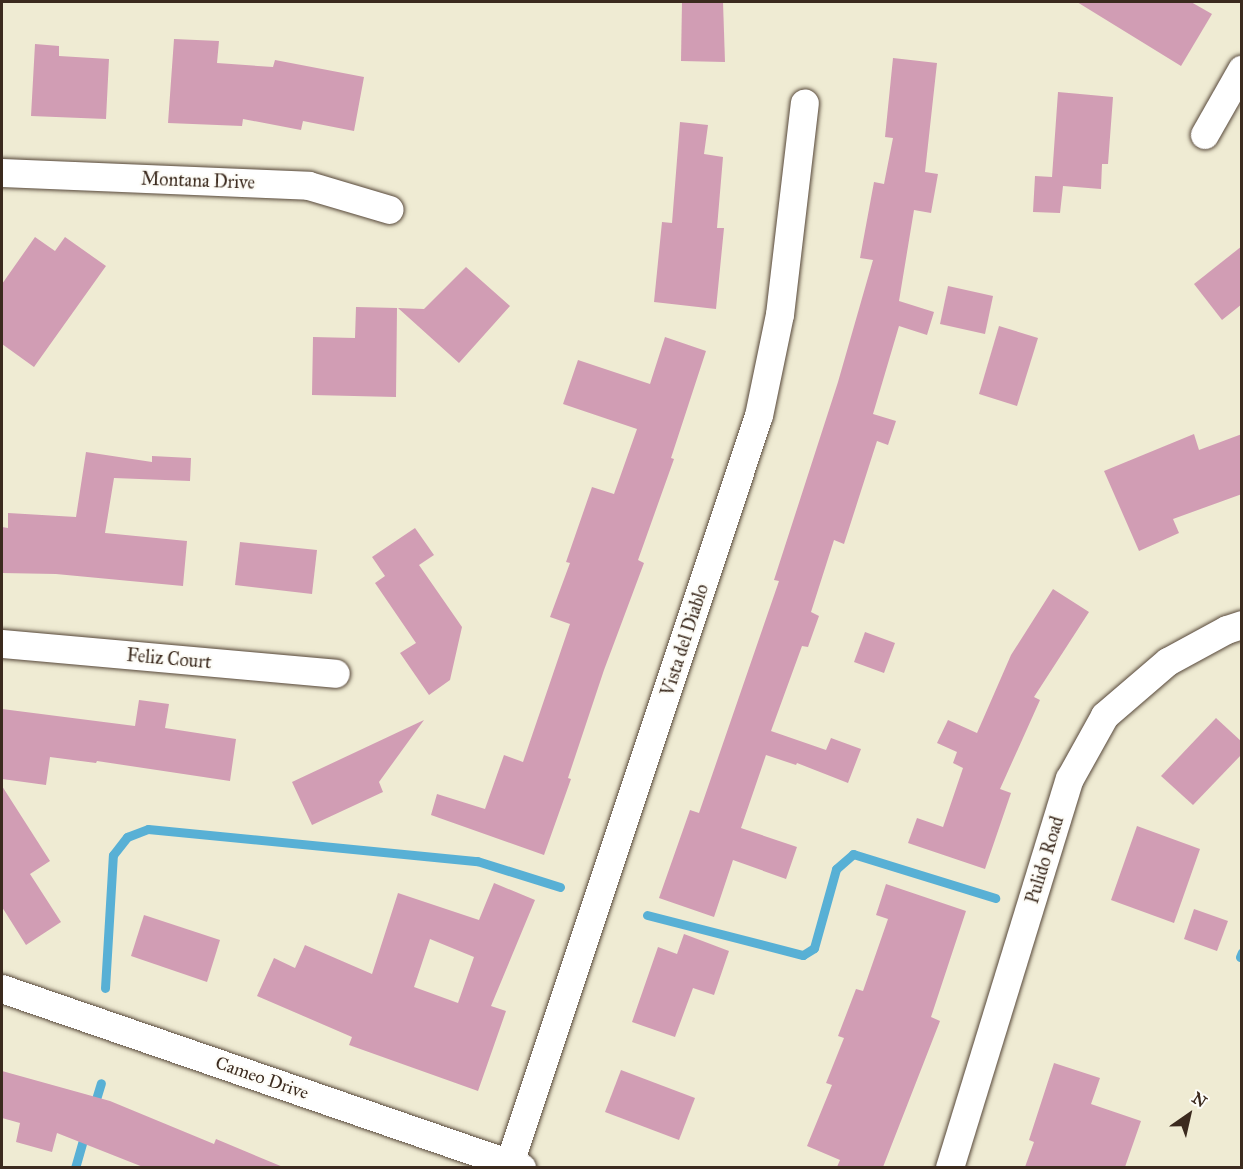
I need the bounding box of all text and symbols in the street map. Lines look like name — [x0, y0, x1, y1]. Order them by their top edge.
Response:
street label: Montana Drive — [141, 168, 255, 194]
street label: Vista del Diablo — [657, 581, 713, 699]
street label: Feliz Court — [126, 645, 212, 673]
street label: Pulido Road — [1021, 814, 1069, 906]
street label: Cameo Drive — [213, 1052, 311, 1104]
north arrow — [1159, 1085, 1219, 1145]
text: N — [1188, 1088, 1210, 1111]

